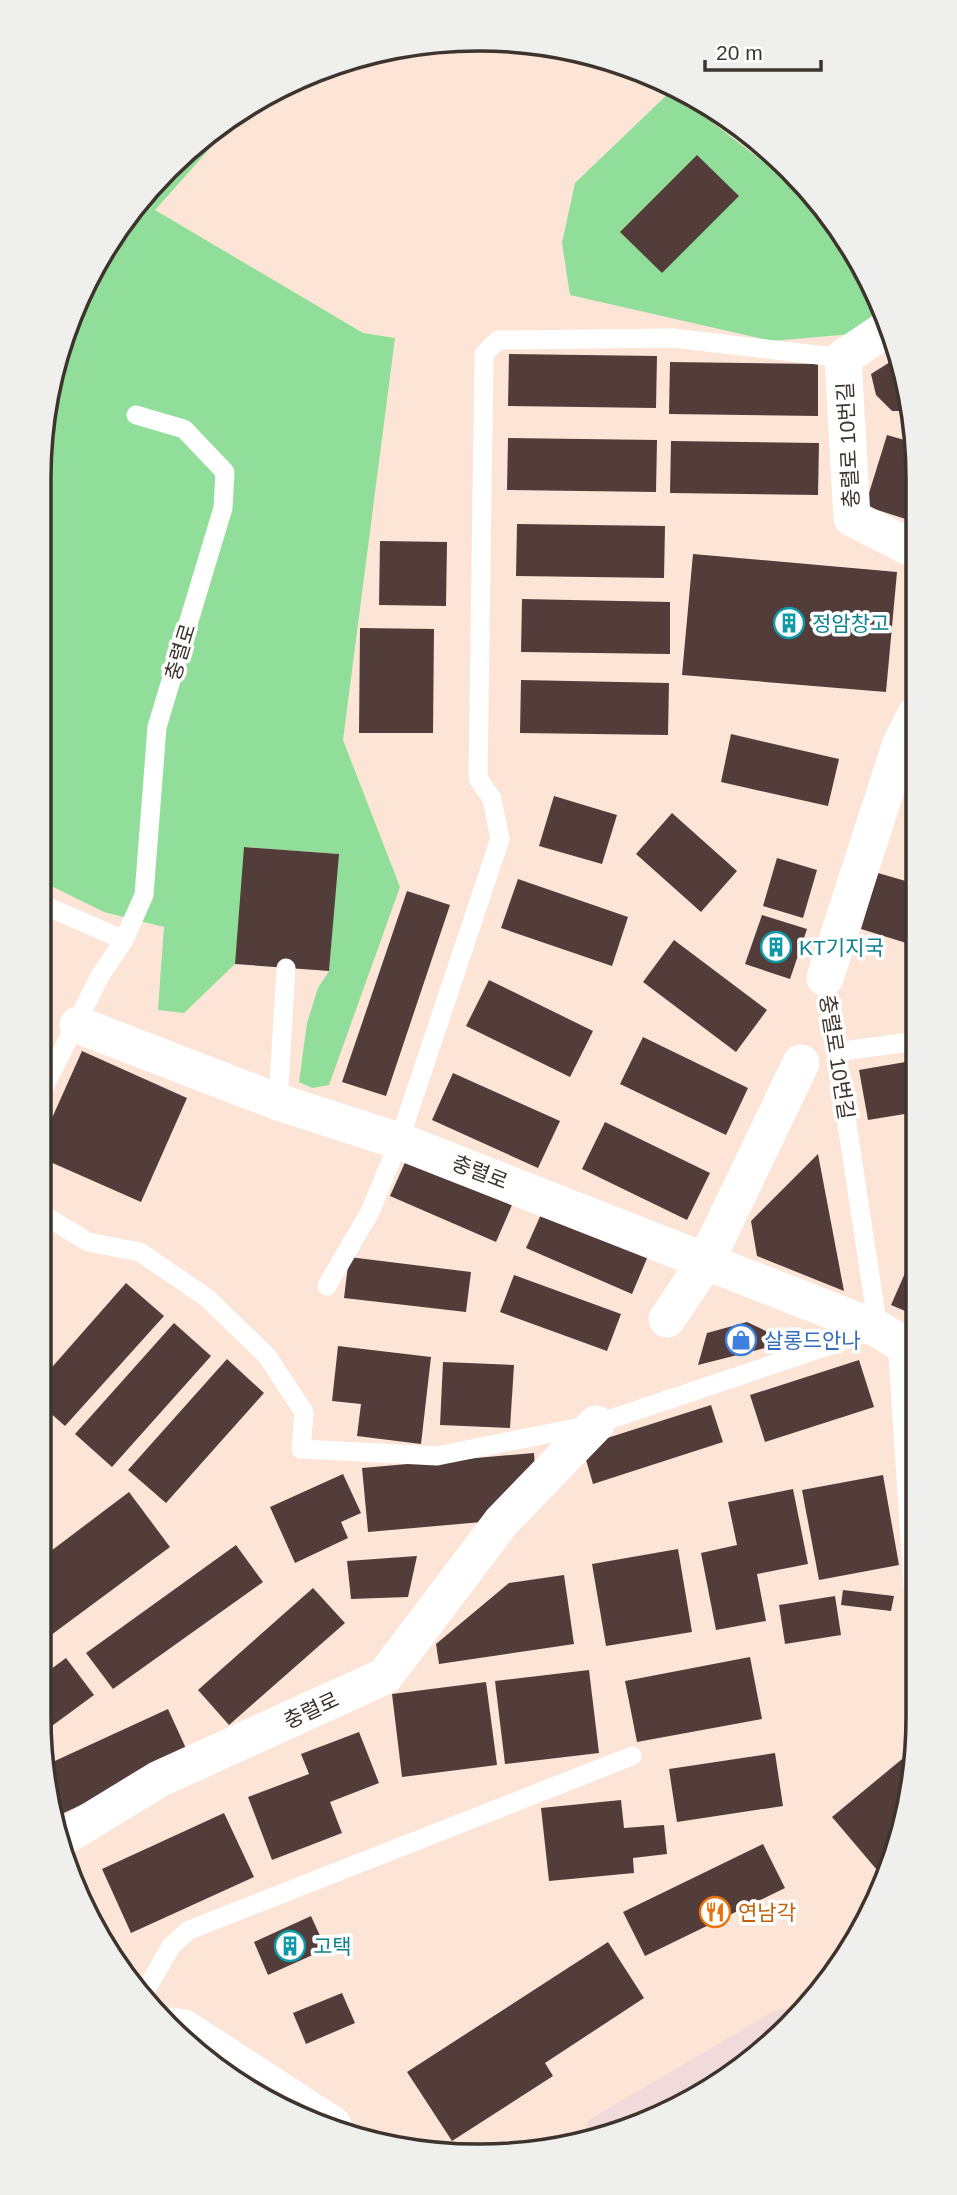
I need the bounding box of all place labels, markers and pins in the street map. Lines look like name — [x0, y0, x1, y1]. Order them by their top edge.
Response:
building icon: 정암창고 — [772, 606, 806, 640]
place label: 정암창고 — [812, 612, 889, 635]
building icon: KT기지국 — [759, 930, 793, 964]
place label: KT기지국 — [799, 936, 884, 959]
shop icon: 살롱드안나 — [724, 1323, 758, 1357]
place label: 살롱드안나 — [764, 1329, 861, 1352]
restaurant icon: 연남각 — [698, 1895, 732, 1929]
place label: 연남각 — [738, 1901, 796, 1924]
building icon: 고택 — [273, 1929, 307, 1963]
place label: 고택 — [313, 1935, 352, 1958]

